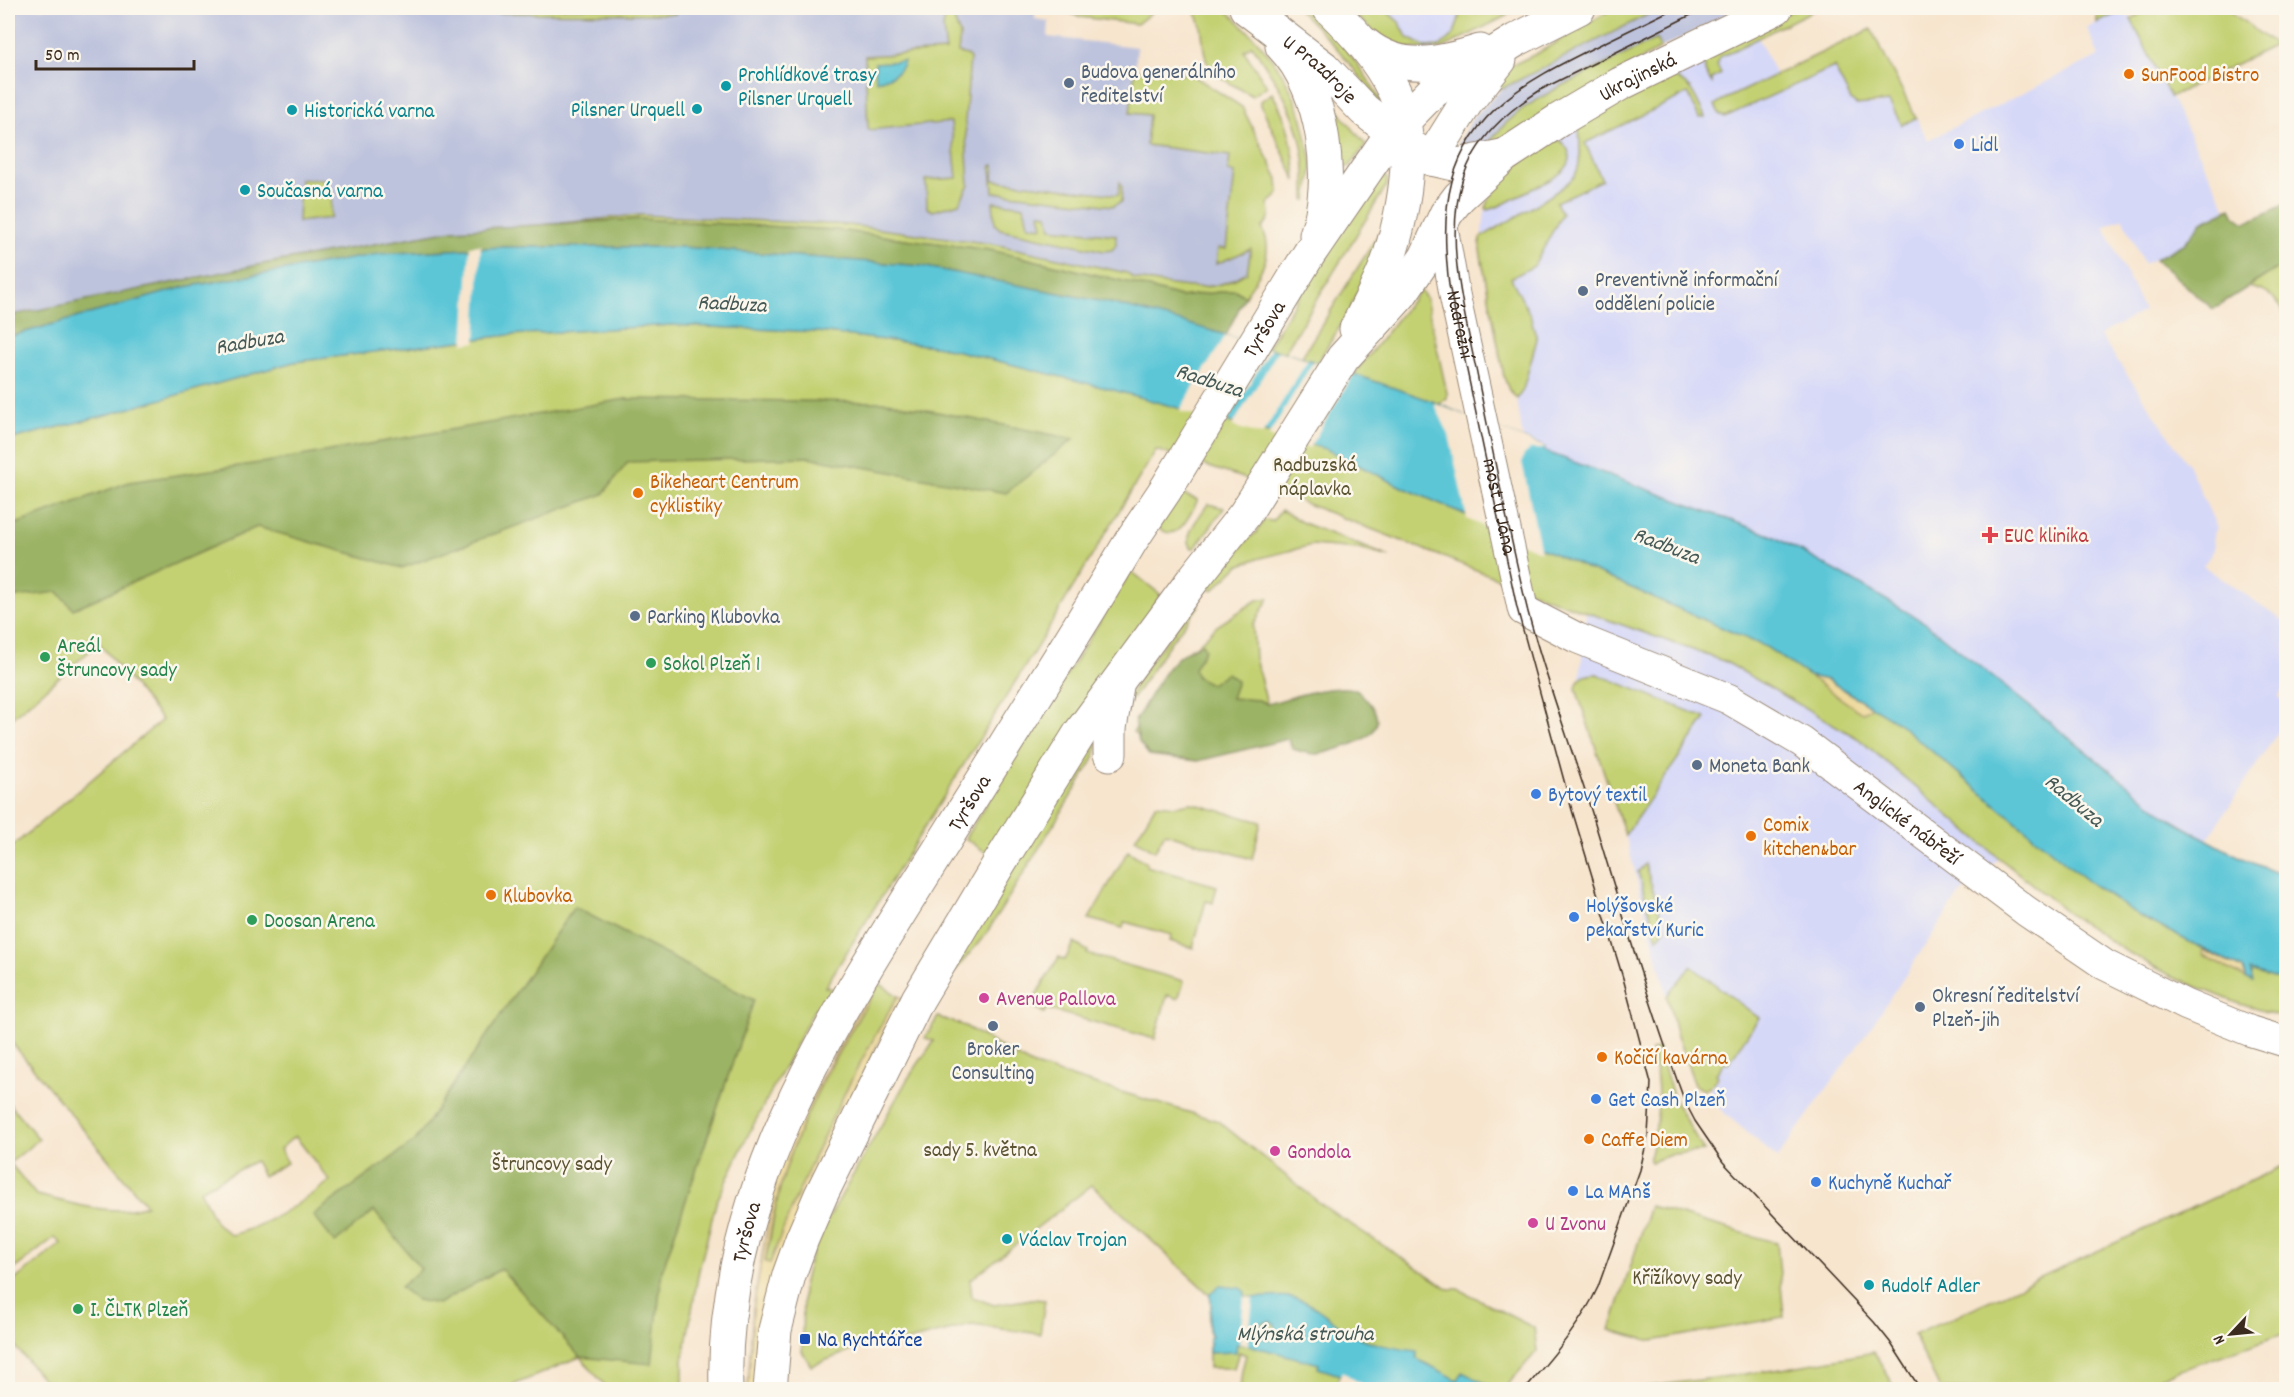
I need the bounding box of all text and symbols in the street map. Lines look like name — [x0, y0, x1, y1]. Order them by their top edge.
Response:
street label: U Prazdroje — [1275, 29, 1363, 112]
scale bar — [36, 33, 194, 71]
text: 50 m — [45, 44, 80, 69]
street label: Ukrajinská — [1594, 46, 1683, 111]
place label: Budova generálního ředitelství — [1081, 59, 1236, 113]
place label: Prohlídkové trasy Pilsner Urquell — [738, 62, 877, 116]
place label: SunFood Bistro — [2141, 62, 2259, 92]
marker: SunFood Bistro — [2122, 67, 2136, 81]
marker: Budova generálního ředitelství — [1062, 76, 1076, 90]
marker: Prohlídkové trasy Pilsner Urquell — [719, 79, 733, 93]
place label: Pilsner Urquell — [571, 97, 685, 127]
place label: Historická varna — [304, 98, 436, 128]
marker: Pilsner Urquell — [690, 102, 704, 116]
marker: Historická varna — [285, 103, 299, 117]
place label: Lidl — [1971, 132, 1998, 162]
marker: Lidl — [1952, 137, 1966, 151]
place label: Současná varna — [257, 178, 384, 208]
marker: Současná varna — [238, 183, 252, 197]
place label: Preventivně informační oddělení policie — [1595, 267, 1780, 321]
marker: Preventivně informační oddělení policie — [1576, 284, 1590, 298]
water label: Radbuza — [697, 288, 769, 323]
street label: Nádražní — [1436, 288, 1480, 364]
street label: Tyršova — [1237, 295, 1296, 364]
water label: Radbuza — [213, 322, 288, 365]
water label: Radbuza — [1171, 357, 1248, 408]
park label: Radbuzská náplavka — [1273, 452, 1358, 506]
street label: most U Jána — [1472, 456, 1523, 559]
place label: Bikeheart Centrum cyklistiky — [650, 469, 799, 523]
marker: Bikeheart Centrum cyklistiky — [631, 486, 645, 500]
water label: Radbuza — [1628, 520, 1705, 575]
place label: EUC klinika — [2004, 523, 2089, 553]
marker: EUC klinika — [1981, 526, 1999, 544]
place label: Parking Klubovka — [647, 604, 781, 634]
marker: Parking Klubovka — [628, 609, 642, 623]
place label: Areál Štruncovy sady — [57, 633, 177, 687]
marker: Areál Štruncovy sady — [38, 650, 52, 664]
place label: Sokol Plzeň 1 — [663, 651, 760, 681]
marker: Sokol Plzeň 1 — [644, 656, 658, 670]
place label: Moneta Bank — [1709, 753, 1810, 783]
marker: Moneta Bank — [1690, 758, 1704, 772]
water label: Radbuza — [2036, 768, 2110, 837]
street label: Tyršova — [942, 769, 1001, 838]
street label: Anglické nábřeží — [1846, 774, 1967, 876]
place label: Bytový textil — [1548, 782, 1647, 812]
marker: Bytový textil — [1529, 787, 1543, 801]
place label: Comix kitchen&bar — [1763, 812, 1856, 866]
marker: Comix kitchen&bar — [1744, 829, 1758, 843]
place label: Klubovka — [503, 883, 574, 913]
marker: Klubovka — [484, 888, 498, 902]
place label: Holýšovské pekařství Kuric — [1586, 893, 1704, 947]
place label: Doosan Arena — [264, 908, 376, 938]
marker: Holýšovské pekařství Kuric — [1567, 910, 1581, 924]
marker: Doosan Arena — [245, 913, 259, 927]
place label: Okresní ředitelství Plzeň-jih — [1932, 983, 2081, 1037]
place label: Avenue Pallova — [996, 986, 1117, 1016]
marker: Avenue Pallova — [977, 991, 991, 1005]
marker: Okresní ředitelství Plzeň-jih — [1913, 1000, 1927, 1014]
marker: Broker Consulting — [986, 1019, 1000, 1033]
place label: Broker Consulting — [952, 1036, 1034, 1090]
place label: Kočičí kavárna — [1614, 1045, 1729, 1075]
marker: Kočičí kavárna — [1595, 1050, 1609, 1064]
place label: Get Cash Plzeň — [1608, 1087, 1725, 1117]
marker: Get Cash Plzeň — [1589, 1092, 1603, 1106]
place label: Caffe Diem — [1601, 1127, 1688, 1157]
marker: Caffe Diem — [1582, 1132, 1596, 1146]
park label: sady 5. května — [923, 1137, 1038, 1167]
place label: Gondola — [1287, 1139, 1352, 1169]
marker: Gondola — [1268, 1144, 1282, 1158]
park label: Štruncovy sady — [492, 1151, 612, 1181]
place label: Kuchyně Kuchař — [1828, 1170, 1952, 1200]
marker: Kuchyně Kuchař — [1809, 1175, 1823, 1189]
place label: La MAnš — [1585, 1179, 1651, 1209]
marker: La MAnš — [1566, 1184, 1580, 1198]
street label: Tyršova — [726, 1197, 771, 1266]
place label: U Zvonu — [1545, 1211, 1606, 1241]
marker: U Zvonu — [1526, 1216, 1540, 1230]
place label: Václav Trojan — [1019, 1227, 1127, 1257]
marker: Václav Trojan — [1000, 1232, 1014, 1246]
park label: Křižíkovy sady — [1632, 1265, 1742, 1295]
place label: Rudolf Adler — [1881, 1273, 1980, 1303]
marker: Rudolf Adler — [1862, 1278, 1876, 1292]
place label: I. ČLTK Plzeň — [90, 1297, 188, 1327]
marker: I. ČLTK Plzeň — [71, 1302, 85, 1316]
north arrow — [2201, 1304, 2261, 1364]
water label: Mlýnská strouha — [1237, 1320, 1375, 1351]
place label: Na Rychtářce — [817, 1327, 922, 1357]
text: N — [2208, 1331, 2232, 1348]
marker: Na Rychtářce — [798, 1332, 812, 1346]

